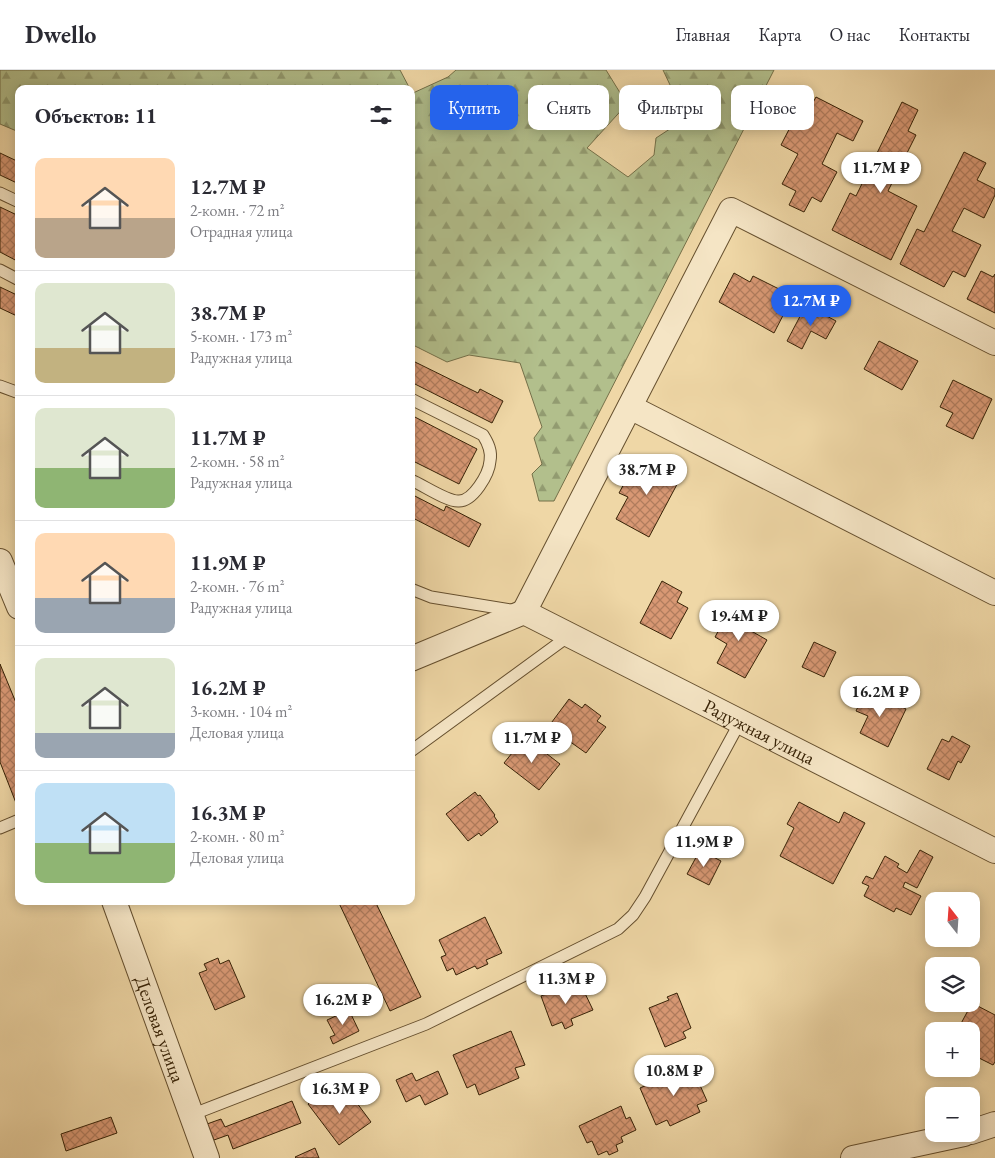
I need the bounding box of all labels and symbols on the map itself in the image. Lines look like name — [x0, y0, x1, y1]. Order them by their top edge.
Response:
pin: 11.7M ₽ — [835, 152, 927, 194]
pin: 12.7M ₽ — [765, 284, 857, 327]
pin: 38.7M ₽ — [601, 454, 693, 496]
pin: 19.4M ₽ — [693, 600, 785, 642]
pin: 16.2M ₽ — [834, 676, 926, 718]
street label: Радужная улица — [699, 693, 819, 771]
pin: 11.7M ₽ — [486, 722, 578, 764]
pin: 11.9M ₽ — [658, 826, 750, 868]
north arrow — [925, 892, 980, 948]
pin: 11.3M ₽ — [520, 962, 612, 1005]
street label: Деловая улица — [129, 972, 191, 1086]
pin: 16.2M ₽ — [297, 984, 389, 1026]
pin: 10.8M ₽ — [628, 1054, 720, 1097]
pin: 16.3M ₽ — [294, 1072, 386, 1115]

